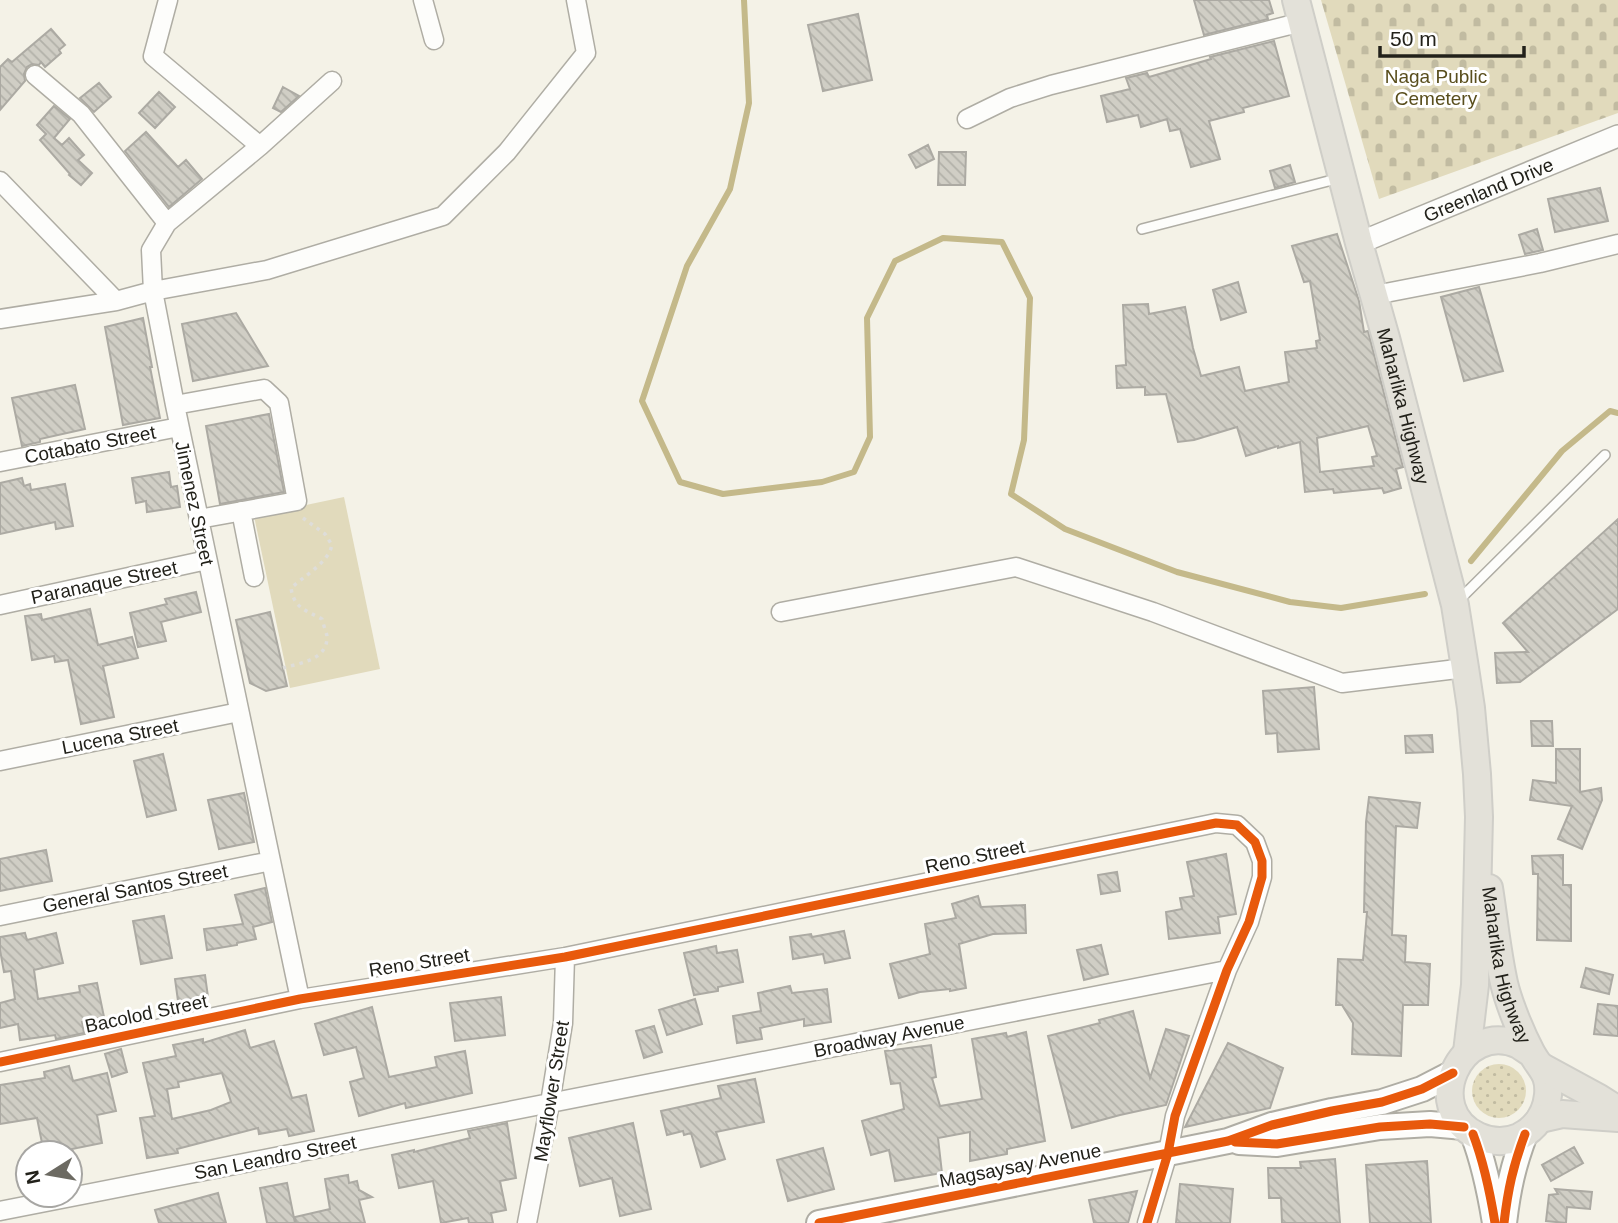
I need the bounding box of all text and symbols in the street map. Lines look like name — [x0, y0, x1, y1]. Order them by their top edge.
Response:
scale bar — [1380, 14, 1524, 58]
text: 50 m — [1390, 27, 1437, 50]
park label: Naga Public Cemetery — [1385, 66, 1487, 109]
street label: Greenland Drive — [1421, 154, 1557, 226]
street label: Maharlika Highway — [1373, 326, 1433, 487]
street label: Cotabato Street — [23, 421, 158, 467]
street label: Jimenez Street — [171, 439, 218, 568]
street label: Paranaque Street — [29, 557, 180, 608]
street label: Lucena Street — [60, 715, 181, 758]
street label: Reno Street — [923, 836, 1028, 877]
street label: General Santos Street — [41, 860, 230, 917]
street label: Maharlika Highway — [1478, 885, 1535, 1047]
street label: Reno Street — [367, 944, 471, 981]
street label: Bacolod Street — [83, 990, 210, 1037]
street label: Broadway Avenue — [812, 1012, 966, 1061]
street label: Mayflower Street — [530, 1018, 573, 1163]
street label: San Leandro Street — [192, 1131, 359, 1184]
north arrow — [14, 1139, 84, 1209]
street label: Magsaysay Avenue — [937, 1139, 1103, 1191]
text: N — [21, 1168, 44, 1186]

